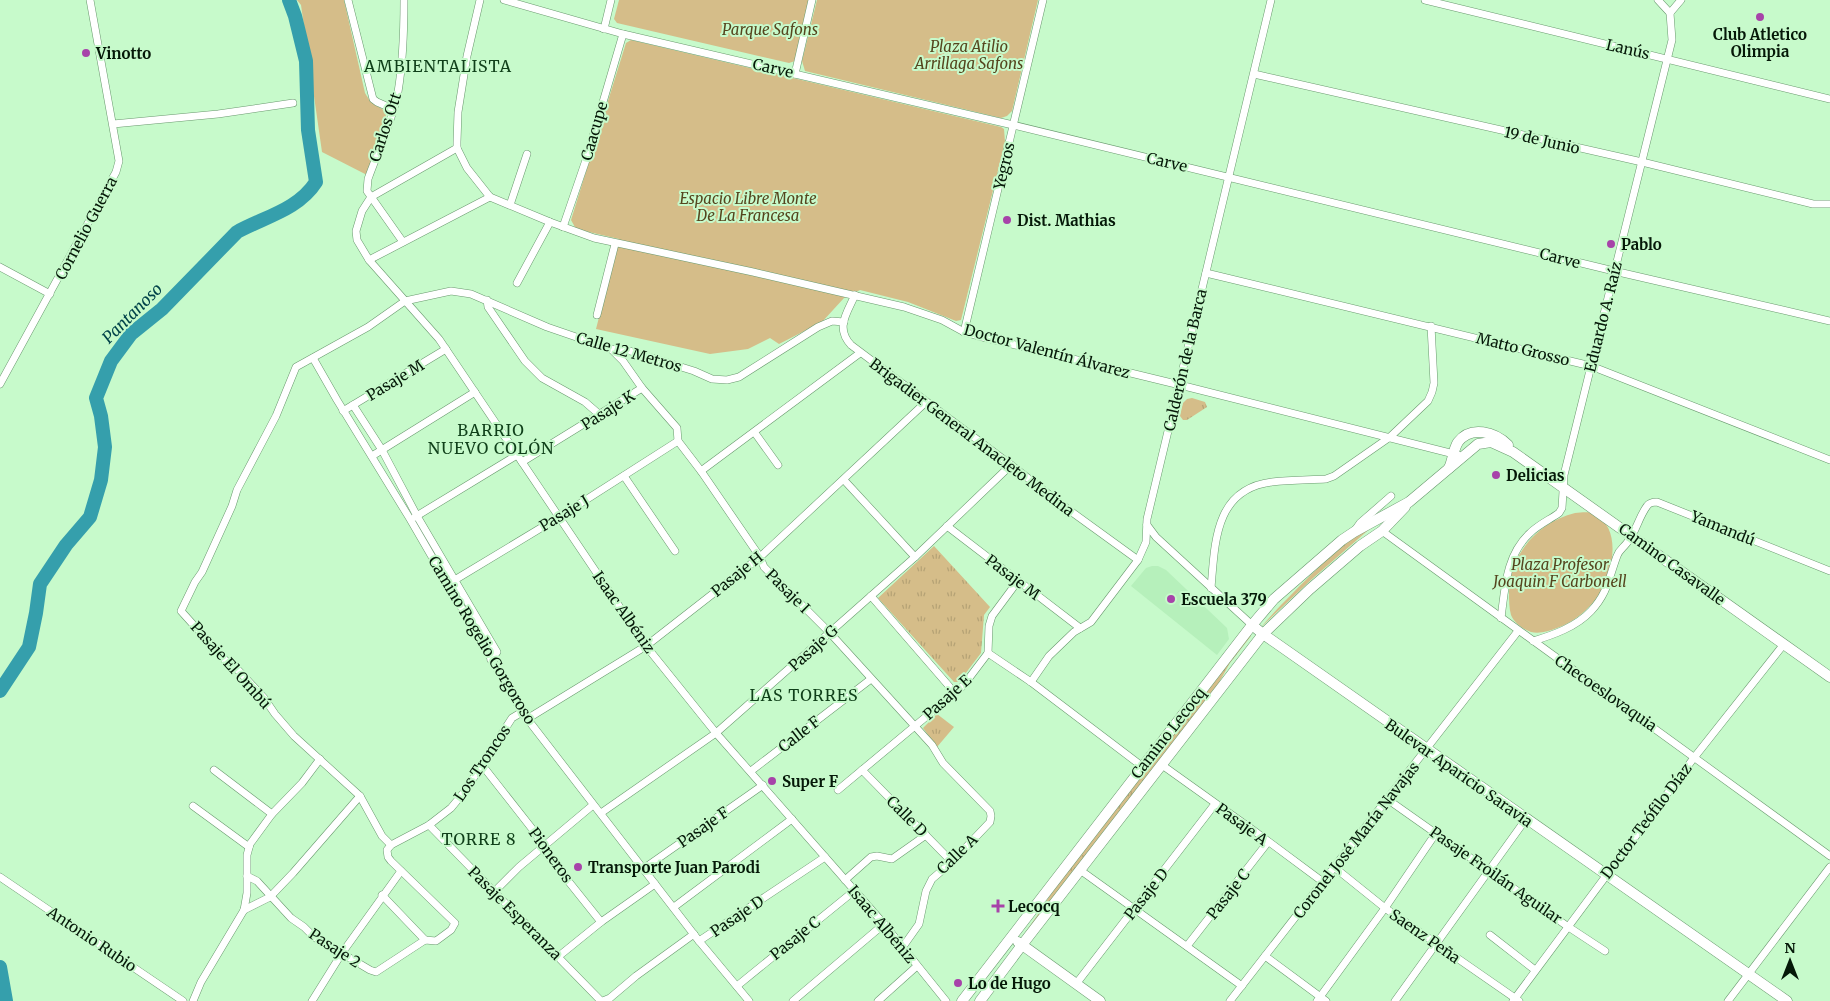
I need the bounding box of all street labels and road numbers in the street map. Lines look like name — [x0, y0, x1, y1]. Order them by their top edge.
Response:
street label: Lanús — [1604, 35, 1652, 63]
street label: Carve — [751, 54, 795, 82]
street label: Carlos Ott — [365, 90, 405, 164]
street label: Caacupe — [577, 99, 612, 163]
street label: 19 de Junio — [1502, 122, 1582, 158]
street label: Yegros — [989, 140, 1019, 192]
street label: Carve — [1145, 148, 1189, 176]
street label: Cornelio Guerra — [51, 173, 121, 283]
street label: Carve — [1538, 244, 1582, 272]
street label: Eduardo A. Raíz — [1580, 260, 1626, 374]
street label: Calderón de la Barca — [1159, 287, 1211, 433]
street label: Doctor Valentín Álvarez — [962, 319, 1132, 382]
street label: Calle 12 Metros — [574, 328, 684, 376]
street label: Matto Grosso — [1474, 328, 1572, 370]
street label: Brigadier General Anacleto Medina — [866, 354, 1078, 520]
street label: Pasaje M — [363, 355, 427, 405]
street label: Pasaje K — [578, 386, 639, 434]
street label: Pasaje J — [536, 491, 593, 535]
street label: Yamandú — [1687, 506, 1758, 550]
street label: Camino Casavalle — [1615, 519, 1729, 609]
street label: Pasaje H — [707, 547, 767, 601]
street label: Pasaje M — [982, 550, 1044, 604]
street label: Camino Rogelio Gorgoroso — [424, 553, 540, 728]
street label: Pasaje I — [762, 565, 814, 617]
street label: Isaac Albéniz — [589, 567, 659, 657]
street label: Pasaje El Ombú — [187, 617, 275, 713]
street label: Pasaje G — [784, 621, 842, 675]
street label: Checoeslovaquia — [1551, 651, 1661, 735]
street label: Pasaje E — [919, 670, 975, 724]
street label: Camino Lecocq — [1127, 684, 1210, 782]
street label: Calle F — [774, 712, 824, 756]
street label: Bulevar Aparicio Saravia — [1382, 715, 1536, 831]
street label: Los Troncos — [450, 721, 514, 805]
street label: Coronel José María Navajas — [1289, 758, 1423, 922]
street label: Doctor Teófilo Díaz — [1596, 760, 1696, 882]
street label: Calle D — [883, 792, 931, 840]
street label: Pasaje A — [1212, 799, 1272, 849]
street label: Pasaje F — [674, 803, 732, 851]
street label: Pasaje Froilán Aguilar — [1426, 822, 1566, 928]
street label: Pioneros — [525, 824, 577, 886]
street label: Calle A — [933, 830, 982, 878]
street label: Pasaje Esperanza — [464, 862, 566, 964]
street label: Pasaje D — [1120, 864, 1172, 924]
street label: Pasaje C — [1202, 865, 1254, 923]
street label: Isaac Albéniz — [844, 881, 920, 967]
street label: Pasaje D — [707, 891, 767, 941]
street label: Antonio Rubio — [43, 902, 140, 976]
street label: Saenz Peña — [1386, 905, 1464, 967]
street label: Pasaje C — [766, 912, 824, 964]
street label: Pasaje 2 — [306, 924, 365, 972]

